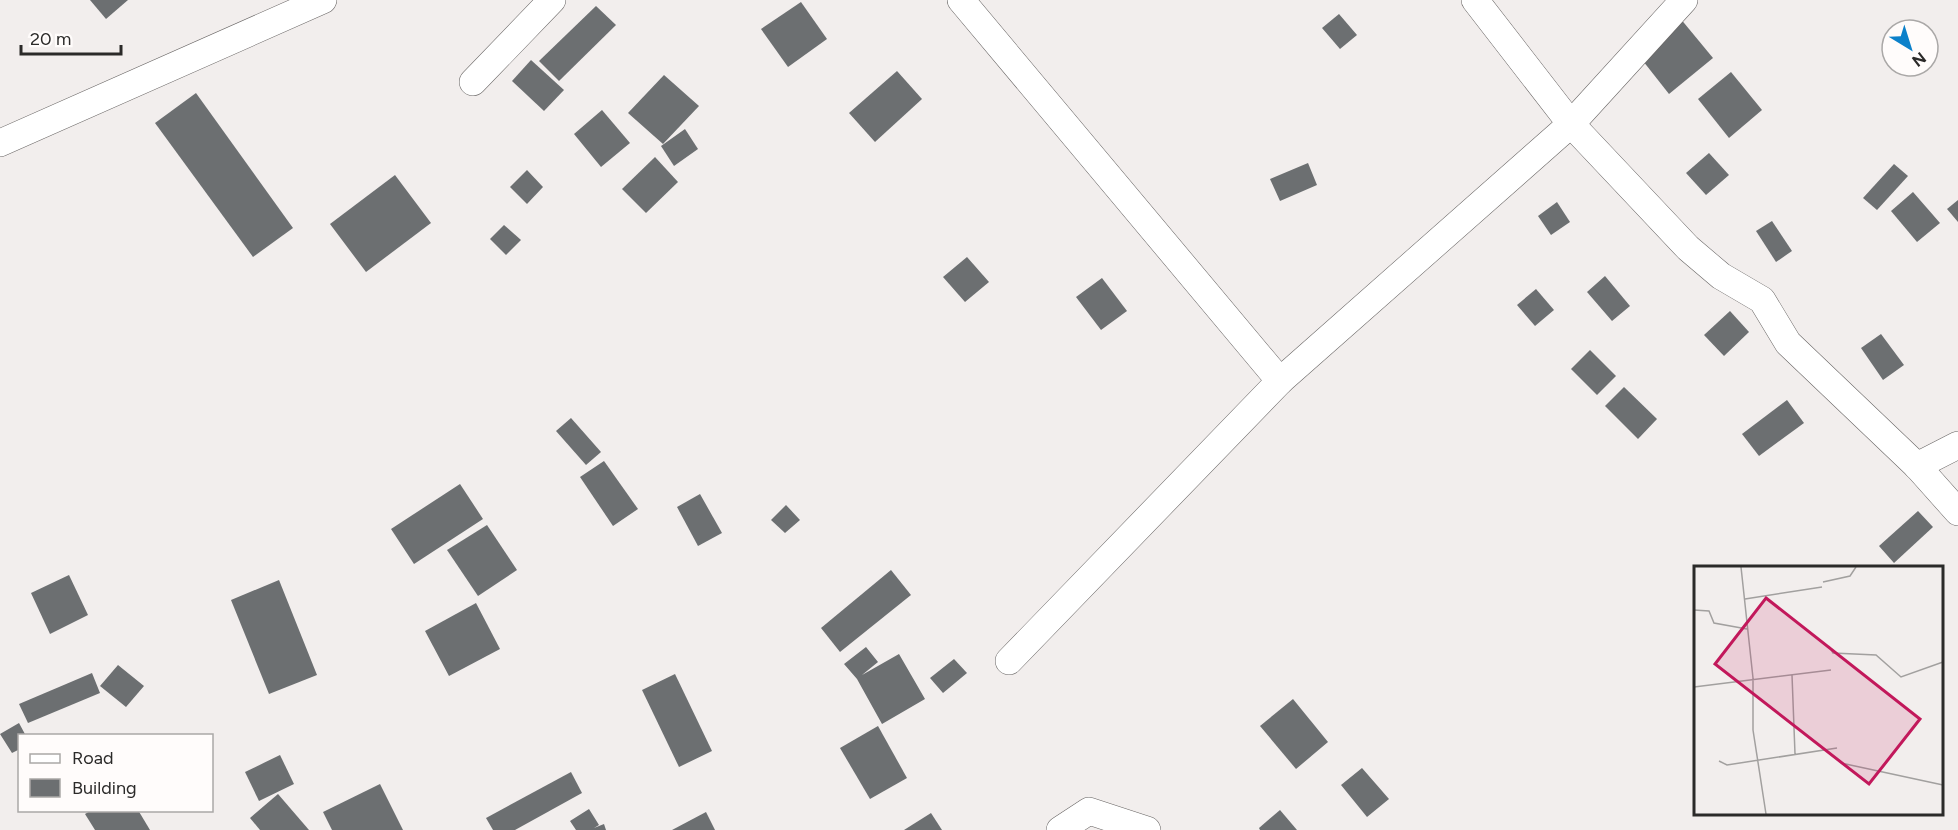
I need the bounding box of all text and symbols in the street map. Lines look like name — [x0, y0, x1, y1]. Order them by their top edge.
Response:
scale bar — [21, 18, 122, 56]
north arrow — [1880, 18, 1940, 78]
text: 20 m — [30, 28, 71, 50]
text: N — [1908, 48, 1930, 71]
inset map — [1694, 566, 1943, 815]
legend — [18, 734, 213, 812]
text: Road — [72, 747, 113, 769]
text: Building — [72, 777, 137, 799]

